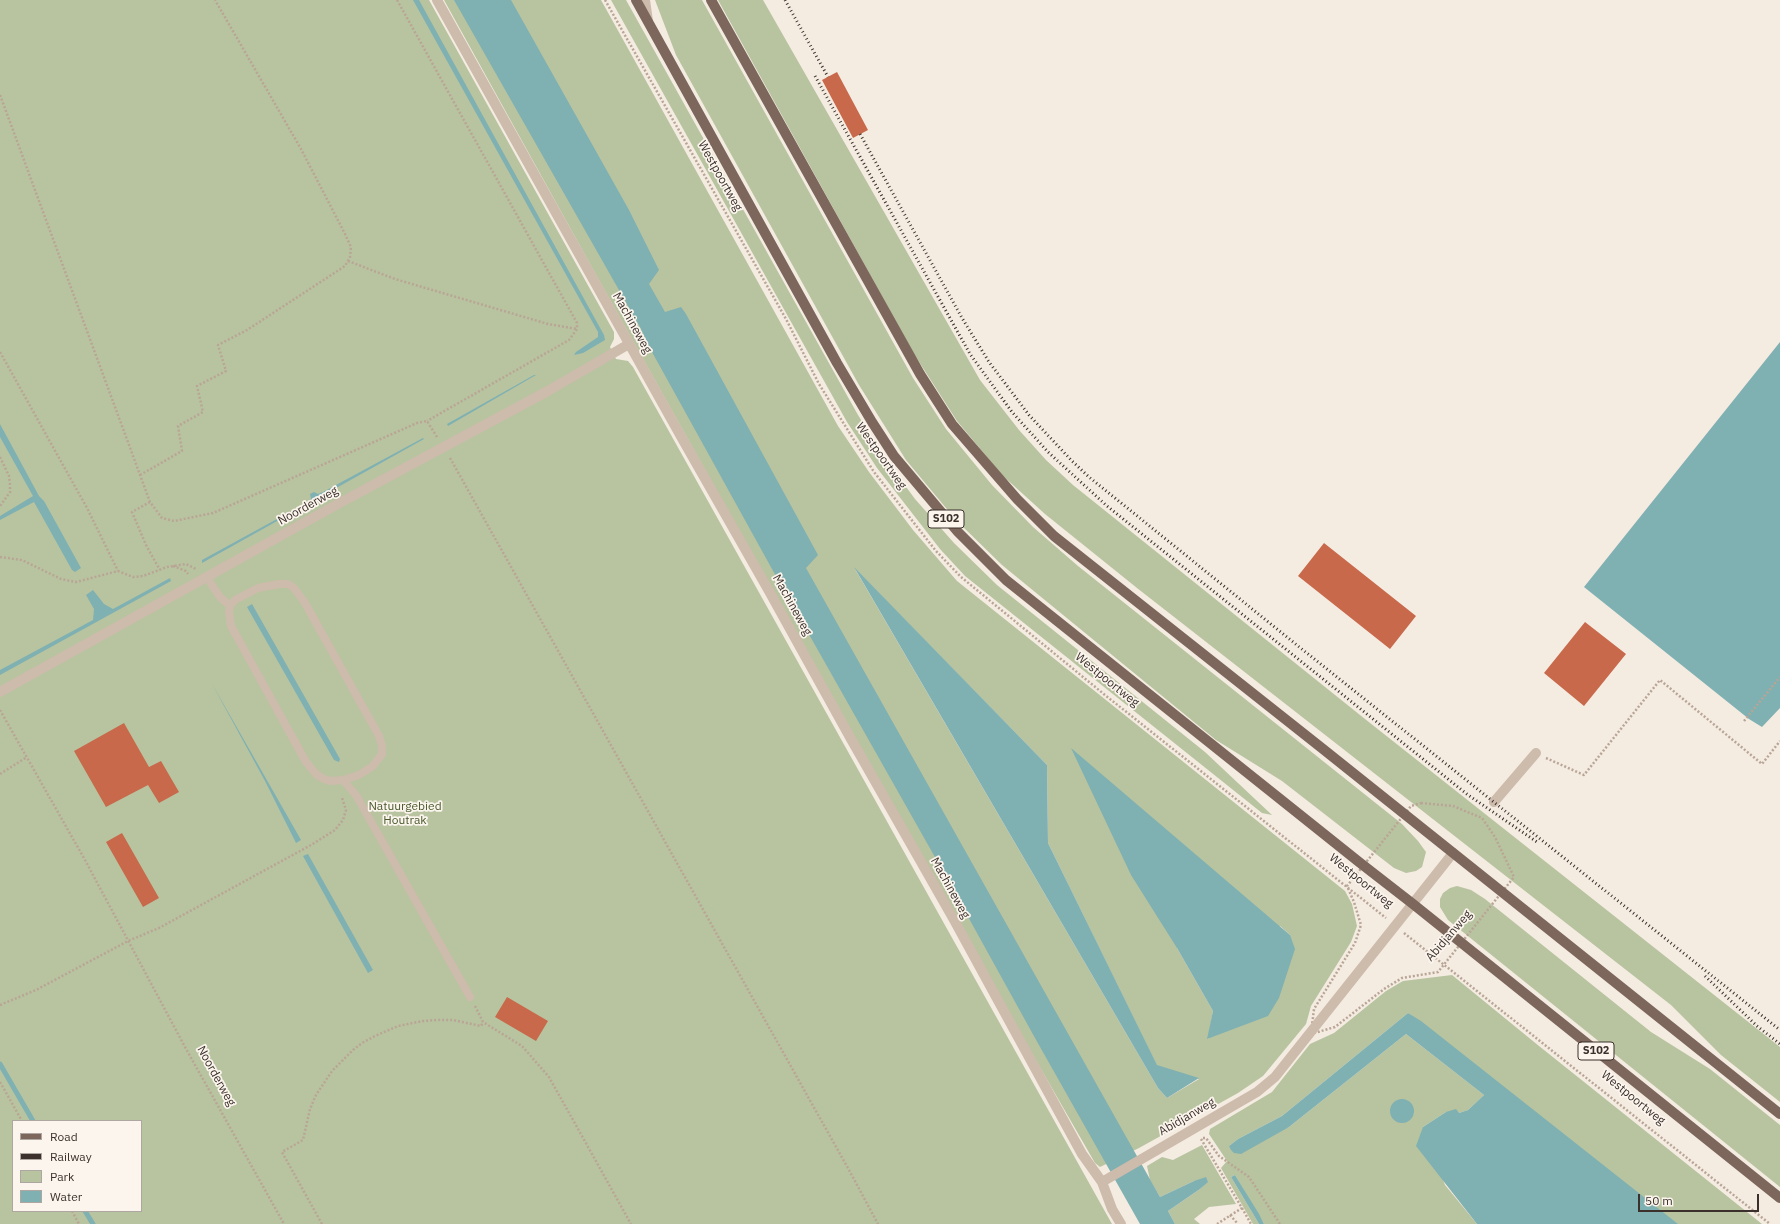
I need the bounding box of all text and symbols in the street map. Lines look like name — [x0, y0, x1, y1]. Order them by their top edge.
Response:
street label: Westpoortweg — [695, 138, 745, 214]
street label: Machineweg — [609, 290, 655, 356]
street label: Westpoortweg — [853, 420, 909, 492]
street label: Noorderweg — [275, 484, 341, 528]
road number: S102 — [928, 510, 964, 528]
street label: Machineweg — [769, 572, 815, 638]
street label: Westpoortweg — [1072, 650, 1142, 710]
park label: Natuurgebied Houtrak — [368, 800, 442, 828]
street label: Westpoortweg — [1326, 851, 1396, 911]
street label: Machineweg — [927, 855, 973, 921]
street label: Abidjanweg — [1423, 908, 1475, 964]
road number: S102 — [1578, 1042, 1614, 1060]
street label: Noorderweg — [194, 1043, 238, 1109]
street label: Westpoortweg — [1598, 1068, 1668, 1128]
street label: Abidjanweg — [1156, 1095, 1218, 1139]
legend — [12, 1120, 142, 1212]
text: Road — [50, 1129, 78, 1144]
text: Railway — [50, 1149, 92, 1164]
text: Park — [50, 1169, 74, 1184]
scale bar — [1640, 1186, 1761, 1212]
text: Water — [50, 1189, 82, 1204]
text: 50 m — [1645, 1193, 1673, 1208]

